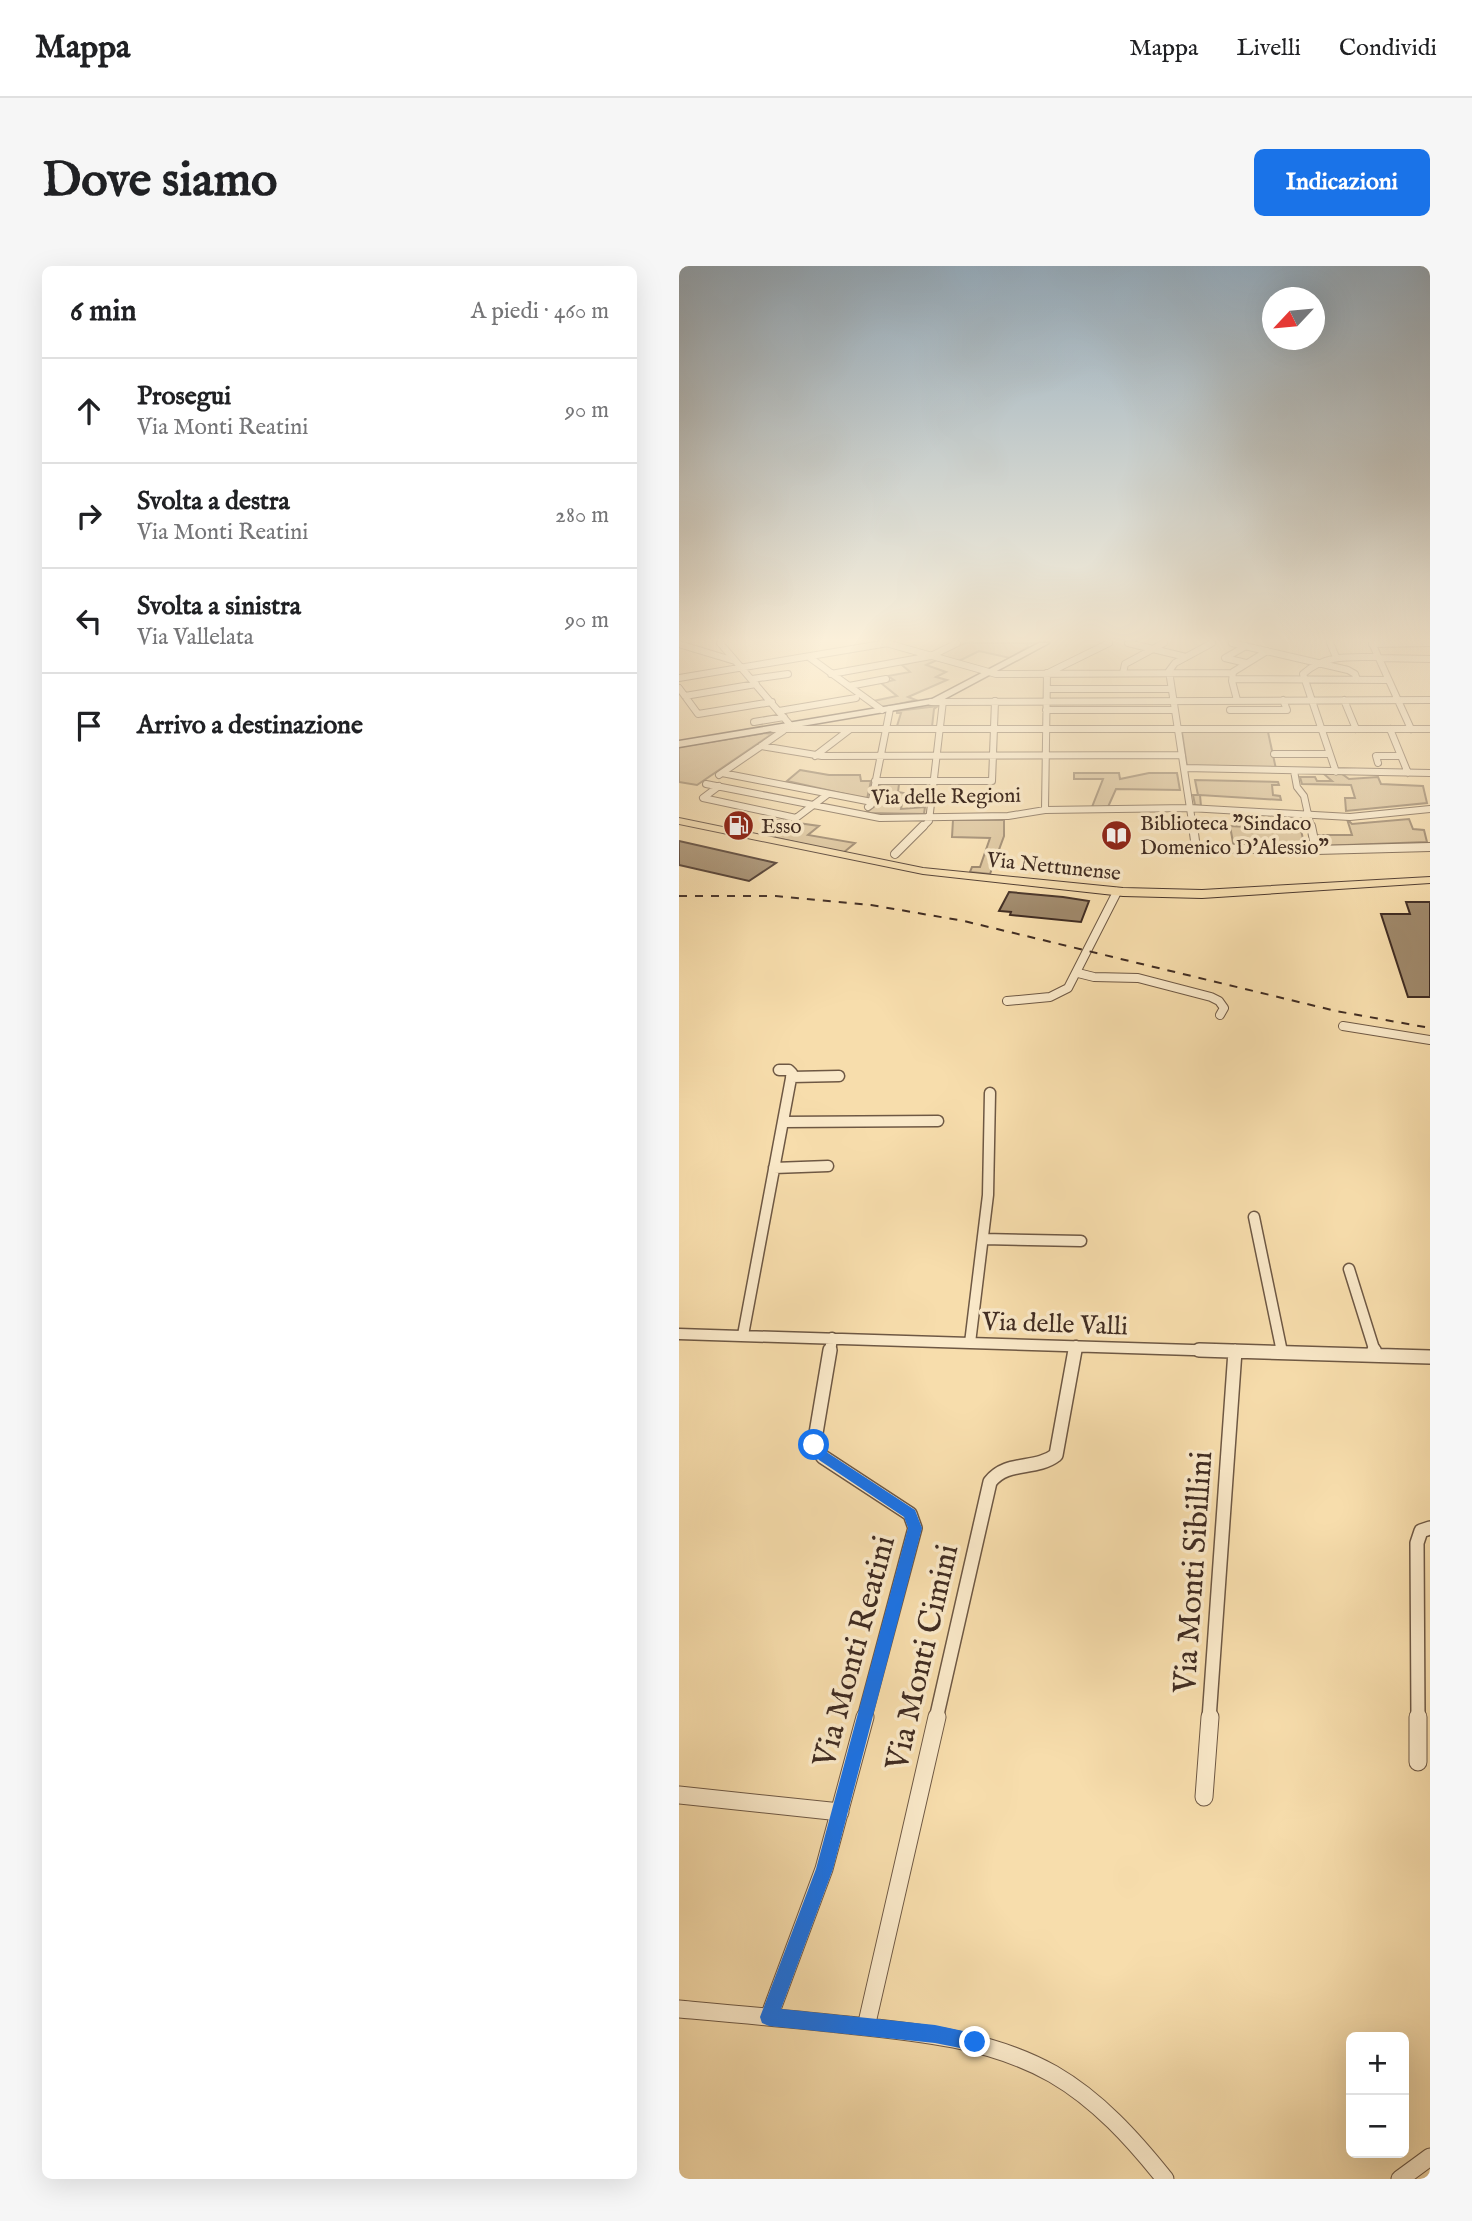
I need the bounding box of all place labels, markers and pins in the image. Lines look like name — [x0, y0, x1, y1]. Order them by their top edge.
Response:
fuel station icon: Esso — [721, 809, 755, 843]
place label: Biblioteca "Sindaco Domenico D'Alessio" — [1140, 811, 1329, 862]
place label: Esso — [761, 814, 802, 841]
library icon: Biblioteca "Sindaco Domenico D'Alessio" — [1100, 818, 1134, 852]

